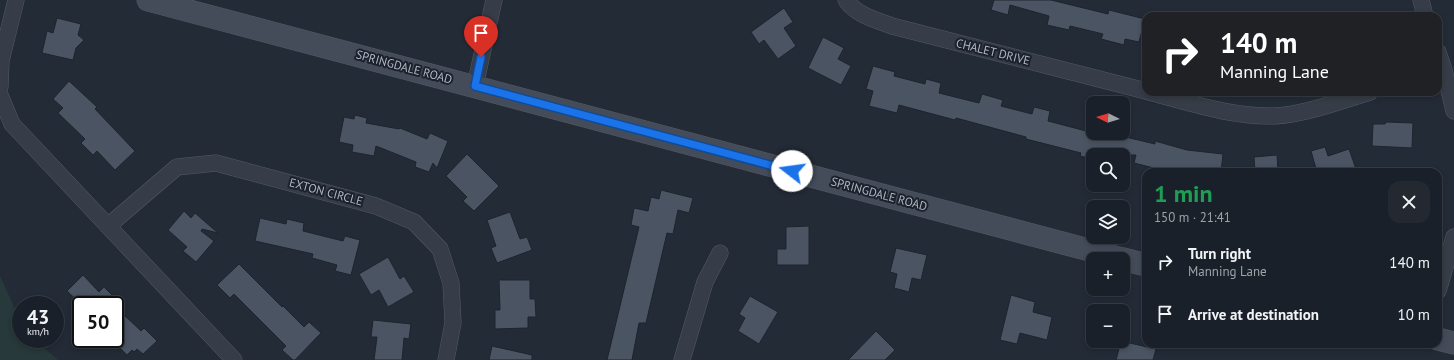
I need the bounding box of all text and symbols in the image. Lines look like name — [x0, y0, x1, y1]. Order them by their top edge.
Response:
pin — [464, 16, 498, 57]
icon: arrive — [470, 22, 492, 44]
text: 140 m — [1220, 24, 1297, 61]
icon: right — [1154, 28, 1206, 80]
street label: CHALET DRIVE — [955, 35, 1032, 68]
street label: SPRINGDALE ROAD — [354, 46, 454, 87]
text: Manning Lane — [1220, 60, 1329, 83]
north arrow — [1086, 96, 1130, 140]
map controls — [1086, 96, 1130, 348]
button: search — [1086, 148, 1130, 192]
position arrow — [771, 150, 813, 192]
street label: SPRINGDALE ROAD — [829, 173, 929, 214]
street label: EXTON CIRCLE — [288, 175, 365, 209]
text: 1 min — [1154, 178, 1213, 209]
button: close — [1388, 181, 1430, 223]
button: layers — [1086, 200, 1130, 244]
text: 150 m · 21:41 — [1154, 209, 1231, 226]
text: Turn right — [1188, 244, 1251, 263]
icon: right — [1154, 251, 1176, 273]
button: + — [1086, 252, 1130, 296]
text: 140 m — [1389, 253, 1430, 272]
text: Manning Lane — [1188, 263, 1267, 280]
speed limit sign: 50 — [72, 296, 124, 348]
icon: arrive — [1154, 303, 1176, 325]
text: 43 — [27, 304, 49, 330]
button: − — [1086, 304, 1130, 348]
text: Arrive at destination — [1188, 305, 1319, 324]
text: 10 m — [1397, 305, 1430, 324]
text: km/h — [27, 325, 49, 338]

